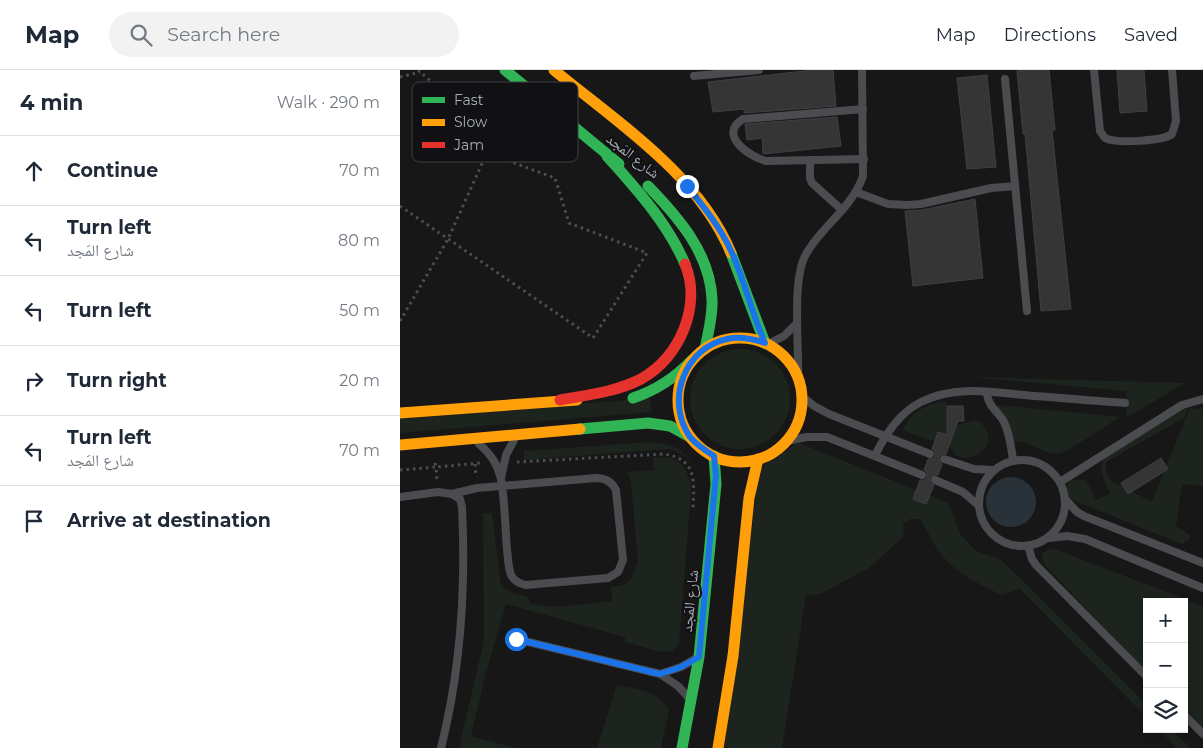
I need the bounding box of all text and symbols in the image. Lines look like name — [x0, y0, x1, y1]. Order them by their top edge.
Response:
search box — [109, 12, 459, 57]
text: Map — [25, 20, 79, 49]
icon: search — [127, 21, 155, 49]
text: Search here — [167, 23, 280, 46]
text: Map — [936, 24, 976, 46]
text: Directions — [1004, 24, 1096, 46]
text: Saved — [1124, 24, 1178, 46]
legend — [412, 82, 578, 162]
text: 4 min — [20, 90, 83, 115]
text: Fast — [454, 91, 484, 109]
text: Walk · 290 m — [277, 93, 380, 112]
text: Slow — [454, 113, 488, 131]
street label: شارع المَجد — [602, 129, 664, 183]
text: Jam — [453, 136, 484, 154]
icon: ahead — [20, 157, 48, 185]
text: Continue — [67, 159, 158, 182]
text: 70 m — [339, 161, 380, 180]
route end — [676, 175, 699, 198]
text: Turn left — [67, 216, 152, 239]
icon: left — [20, 227, 48, 255]
text: 80 m — [338, 231, 380, 250]
text: شارع المَجد — [67, 241, 134, 260]
icon: left — [20, 297, 48, 325]
text: Turn left — [67, 299, 152, 322]
text: 50 m — [339, 301, 380, 320]
icon: right — [20, 367, 48, 395]
text: Turn right — [67, 369, 167, 392]
text: 20 m — [339, 371, 380, 390]
text: Turn left — [67, 426, 152, 449]
icon: left — [20, 437, 48, 465]
text: 70 m — [339, 441, 380, 460]
text: شارع المَجد — [67, 451, 134, 470]
icon: arrive — [20, 507, 48, 535]
text: Arrive at destination — [67, 509, 271, 532]
street label: شارع المَجد — [677, 569, 703, 633]
map controls — [1143, 598, 1188, 733]
button: + — [1143, 598, 1188, 643]
route start — [505, 628, 528, 651]
button: − — [1143, 643, 1188, 688]
button: layers — [1143, 688, 1188, 733]

